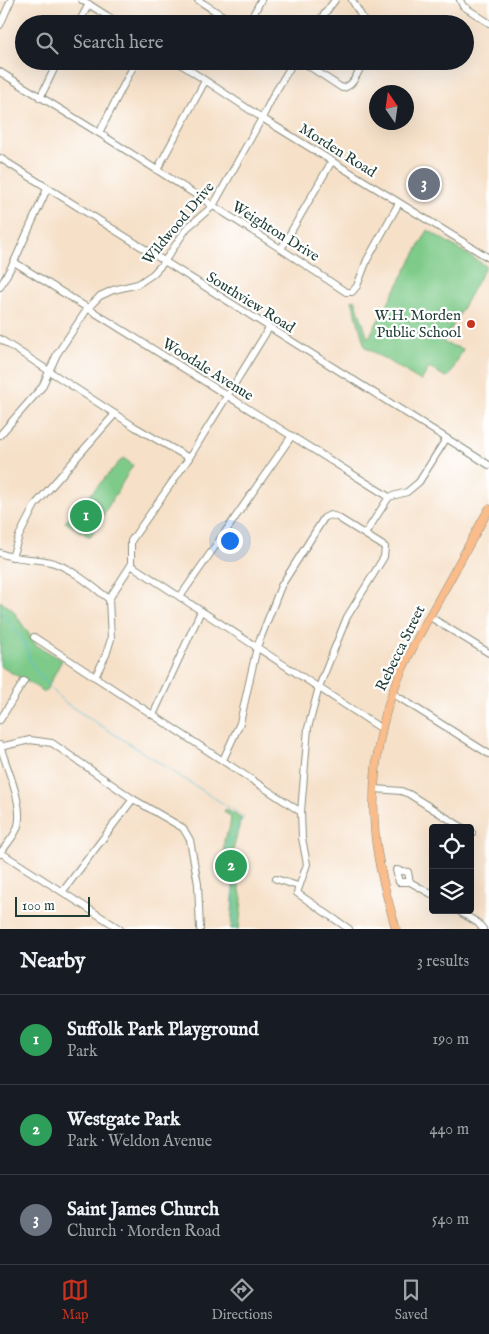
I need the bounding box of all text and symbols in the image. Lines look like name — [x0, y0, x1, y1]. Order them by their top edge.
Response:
search box — [15, 15, 474, 70]
icon: search — [33, 29, 61, 57]
text: Search here — [73, 31, 164, 55]
north arrow — [369, 85, 414, 130]
street label: Morden Road — [296, 119, 381, 182]
pin: 3 — [408, 165, 440, 203]
street label: Wildwood Drive — [138, 178, 219, 269]
street label: Weighton Drive — [228, 197, 323, 266]
street label: Southview Road — [203, 268, 299, 338]
place label: W.H. Morden Public School — [375, 306, 462, 342]
marker: W.H. Morden Public School — [465, 318, 477, 330]
street label: Woodale Avenue — [159, 334, 257, 405]
pin: 1 — [70, 497, 102, 535]
your location — [217, 528, 243, 554]
street label: Rebecca Street — [372, 602, 429, 694]
map controls — [429, 824, 474, 914]
button: locate — [429, 824, 474, 869]
pin: 2 — [215, 847, 247, 885]
button: layers — [429, 869, 474, 914]
scale bar — [15, 894, 90, 917]
text: 100 m — [22, 897, 55, 915]
text: Nearby — [20, 948, 85, 975]
text: 3 results — [417, 952, 469, 972]
text: Suffolk Park Playground — [67, 1018, 259, 1042]
text: 1 — [33, 1030, 39, 1050]
text: 190 m — [432, 1030, 469, 1050]
text: Park — [67, 1042, 97, 1062]
text: Westgate Park — [67, 1108, 180, 1132]
text: 2 — [32, 1120, 40, 1140]
text: 440 m — [430, 1120, 469, 1140]
text: Park · Weldon Avenue — [67, 1132, 212, 1152]
text: Saint James Church — [67, 1198, 219, 1222]
text: 3 — [33, 1210, 39, 1230]
text: 540 m — [432, 1210, 469, 1230]
text: Church · Morden Road — [67, 1222, 220, 1242]
tab: Map — [61, 1276, 89, 1324]
tab: Directions — [211, 1276, 272, 1324]
tab: Saved — [395, 1276, 428, 1324]

